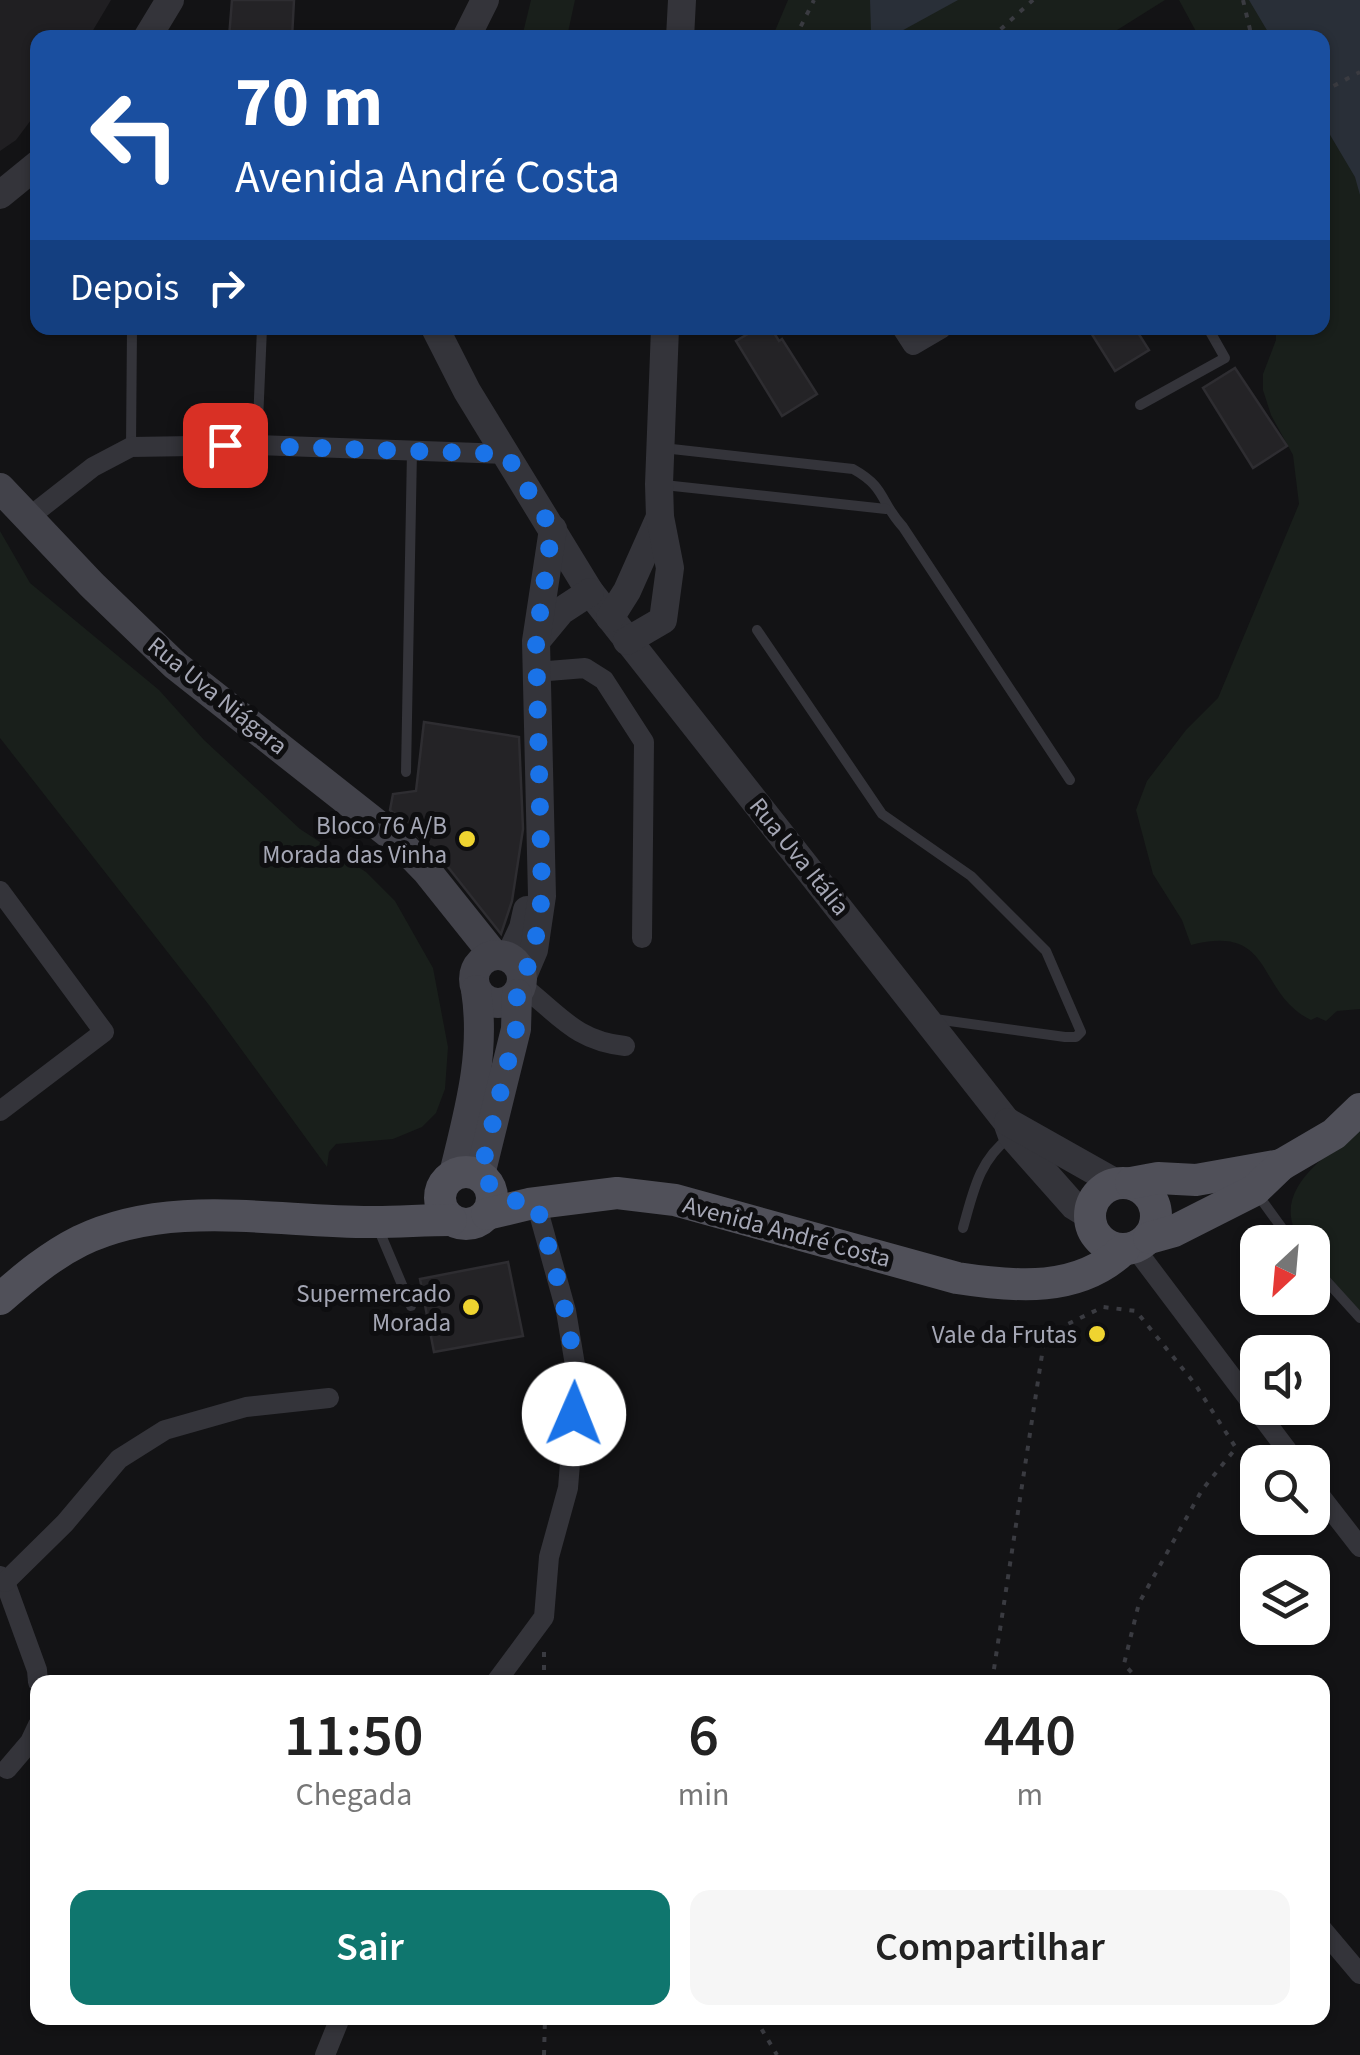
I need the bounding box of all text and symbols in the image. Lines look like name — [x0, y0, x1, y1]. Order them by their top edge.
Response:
text: 70 m — [235, 53, 383, 153]
icon: left — [70, 70, 200, 200]
text: Avenida André Costa — [235, 146, 620, 210]
icon: right — [199, 260, 254, 315]
text: Depois — [70, 261, 179, 315]
pin — [183, 403, 268, 488]
icon: arrive — [198, 418, 253, 473]
street label: Rua Uva Niágara — [140, 628, 295, 763]
street label: Rua Uva Itália — [740, 790, 858, 923]
place label: Bloco 76 A/B Morada das Vinha — [262, 808, 447, 873]
marker: Bloco 76 A/B Morada das Vinha — [456, 828, 478, 850]
street label: Avenida André Costa — [679, 1187, 895, 1277]
north arrow — [1240, 1225, 1330, 1315]
map controls — [1240, 1225, 1330, 1645]
place label: Supermercado Morada — [296, 1276, 451, 1341]
marker: Supermercado Morada — [460, 1296, 482, 1318]
place label: Vale da Frutas — [932, 1317, 1077, 1353]
marker: Vale da Frutas — [1086, 1323, 1108, 1345]
button: sound — [1240, 1335, 1330, 1425]
position arrow — [522, 1362, 626, 1466]
button: search — [1240, 1445, 1330, 1535]
button: layers — [1240, 1555, 1330, 1645]
text: 11:50 — [284, 1694, 424, 1779]
text: 6 — [688, 1694, 719, 1779]
text: 440 — [984, 1694, 1076, 1779]
text: Chegada — [295, 1772, 412, 1818]
text: min — [678, 1772, 730, 1818]
text: m — [1017, 1772, 1043, 1818]
button: Sair — [70, 1890, 670, 2005]
button: Compartilhar — [690, 1890, 1290, 2005]

